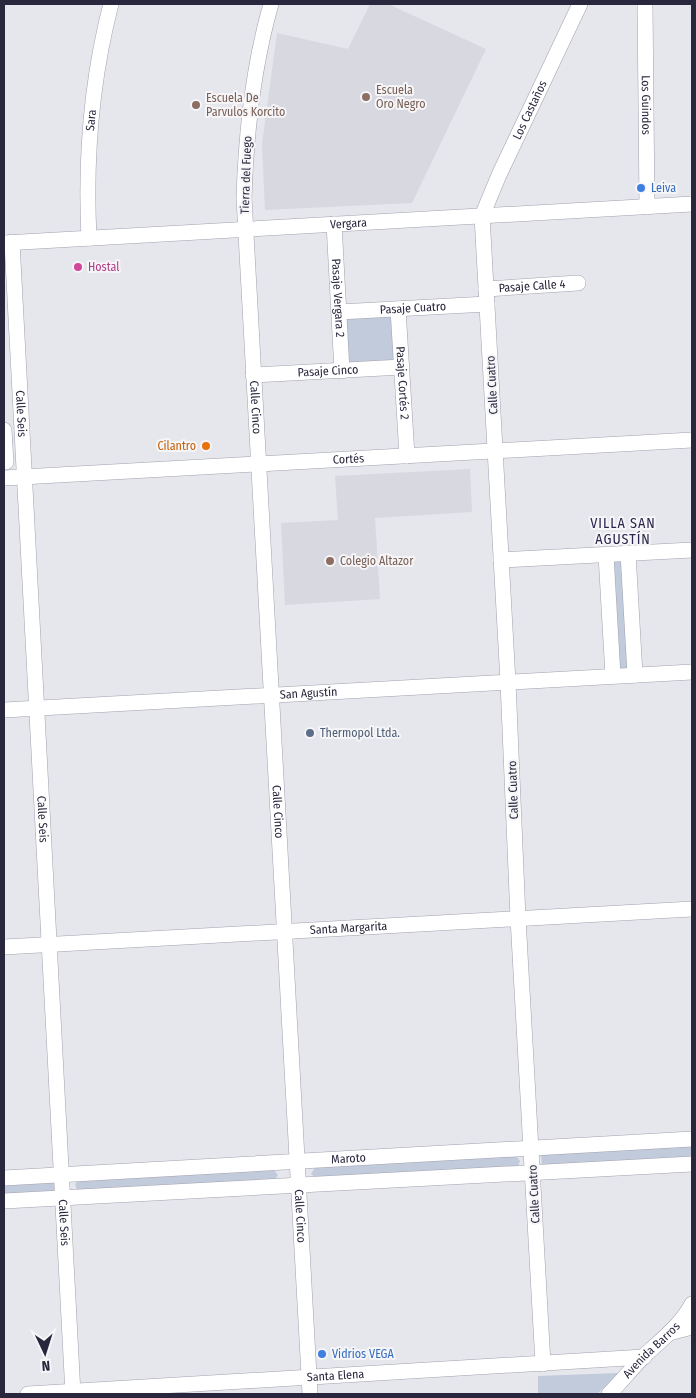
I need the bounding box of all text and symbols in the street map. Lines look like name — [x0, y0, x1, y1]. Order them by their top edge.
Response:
street label: Los Guindos — [639, 75, 653, 135]
street label: Los Castaños — [510, 78, 550, 142]
place label: Escuela Oro Negro — [376, 83, 426, 111]
place label: Escuela De Parvulos Korcito — [206, 91, 285, 119]
marker: Escuela Oro Negro — [360, 91, 372, 103]
marker: Escuela De Parvulos Korcito — [190, 99, 202, 111]
street label: Sara — [83, 109, 99, 131]
street label: Tierra del Fuego — [238, 136, 254, 214]
place label: Leiva — [651, 181, 676, 195]
marker: Leiva — [635, 182, 647, 194]
street label: Vergara — [330, 215, 367, 232]
street label: Pasaje Vergara 2 — [329, 258, 347, 338]
place label: Hostal — [88, 260, 119, 274]
marker: Hostal — [72, 261, 84, 273]
street label: Pasaje Calle 4 — [498, 277, 566, 295]
street label: Pasaje Cuatro — [379, 299, 446, 317]
street label: Pasaje Cortés 2 — [393, 346, 412, 420]
street label: Calle Cuatro — [483, 355, 501, 415]
street label: Pasaje Cinco — [297, 362, 359, 380]
street label: Calle Cinco — [247, 380, 264, 434]
street label: Calle Seis — [13, 390, 29, 438]
place label: Cilantro — [157, 439, 196, 453]
marker: Cilantro — [200, 440, 212, 452]
street label: Cortés — [333, 451, 364, 467]
district label: VILLA SAN AGUSTÍN — [590, 515, 656, 548]
place label: Colegio Altazor — [340, 554, 414, 568]
marker: Colegio Altazor — [324, 555, 336, 567]
street label: San Agustín — [279, 685, 338, 702]
place label: Thermopol Ltda. — [320, 726, 400, 740]
marker: Thermopol Ltda. — [304, 727, 316, 739]
street label: Calle Cuatro — [505, 760, 521, 820]
street label: Calle Cinco — [269, 785, 286, 839]
street label: Calle Seis — [34, 795, 51, 843]
street label: Santa Margarita — [309, 919, 388, 937]
street label: Maroto — [331, 1151, 366, 1166]
street label: Calle Cuatro — [525, 1164, 543, 1224]
street label: Calle Cinco — [292, 1189, 309, 1243]
street label: Calle Seis — [56, 1199, 72, 1246]
street label: Avenida Barros — [620, 1319, 683, 1381]
north arrow — [20, 1328, 70, 1378]
place label: Vidrios VEGA — [332, 1347, 395, 1361]
marker: Vidrios VEGA — [316, 1348, 328, 1360]
text: N — [41, 1357, 51, 1374]
street label: Santa Elena — [306, 1367, 365, 1384]

